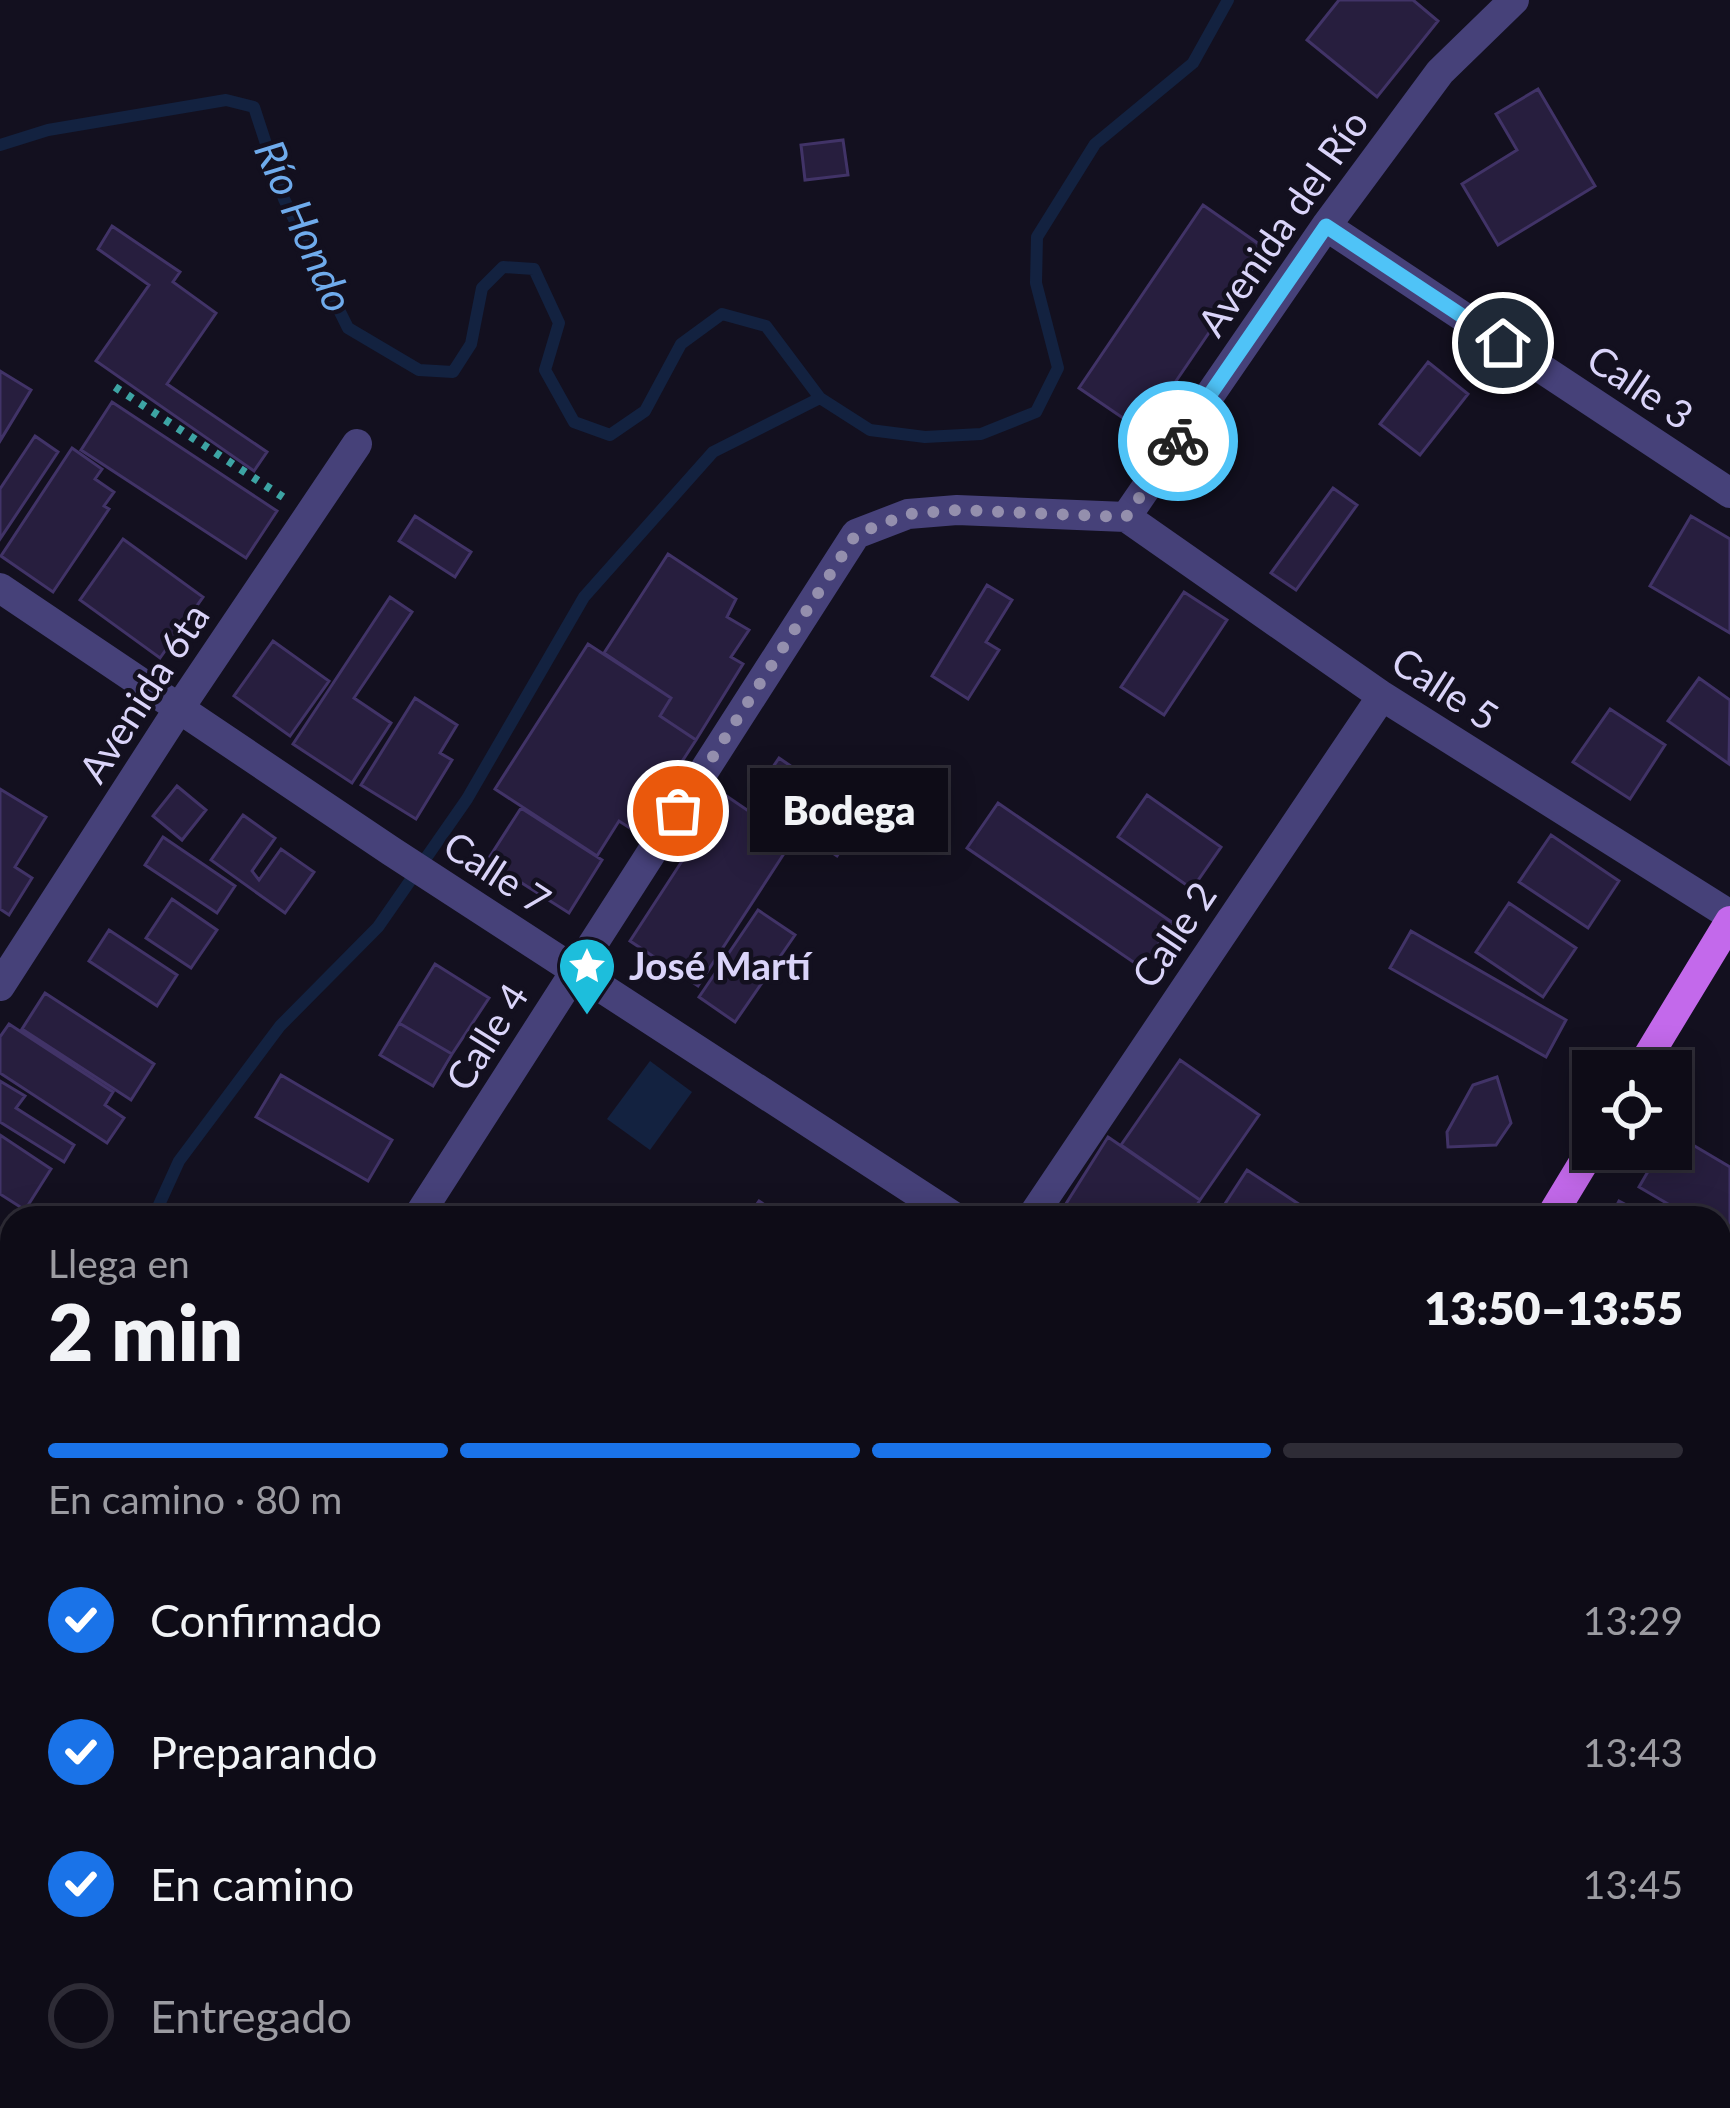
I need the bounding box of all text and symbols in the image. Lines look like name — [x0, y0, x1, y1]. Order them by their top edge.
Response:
street label: Avenida del Río — [1187, 101, 1377, 344]
water label: Río Hondo — [245, 132, 365, 319]
pin — [1452, 292, 1554, 394]
icon: home — [1470, 310, 1536, 376]
street label: Calle 3 — [1579, 334, 1702, 438]
courier — [1118, 381, 1238, 501]
icon: bike — [1145, 408, 1211, 474]
street label: Avenida 6ta — [69, 595, 218, 790]
street label: Calle 5 — [1384, 637, 1507, 739]
pin — [627, 760, 729, 862]
callout: Bodega — [750, 769, 948, 853]
icon: bag — [645, 778, 711, 844]
text: Bodega — [783, 787, 916, 833]
street label: Calle 7 — [436, 821, 559, 923]
street label: Calle 2 — [1121, 873, 1225, 996]
place icon: José Martí — [556, 935, 618, 1017]
place label: José Martí — [629, 942, 814, 988]
street label: Calle 4 — [436, 975, 537, 1098]
map controls — [1572, 1050, 1692, 1170]
button: locate — [1572, 1050, 1692, 1170]
text: Llega en — [48, 1240, 190, 1286]
text: 13:50–13:55 — [1424, 1281, 1683, 1335]
text: 2 min — [48, 1284, 243, 1378]
text: En camino · 80 m — [48, 1476, 342, 1522]
icon: check — [48, 1587, 114, 1653]
text: Confirmado — [150, 1593, 382, 1647]
text: 13:29 — [1583, 1597, 1683, 1643]
icon: check — [48, 1719, 114, 1785]
text: Preparando — [150, 1725, 378, 1779]
text: 13:43 — [1583, 1729, 1683, 1775]
icon: check — [48, 1851, 114, 1917]
text: En camino — [150, 1857, 354, 1911]
text: 13:45 — [1583, 1861, 1683, 1907]
text: Entregado — [150, 1989, 352, 2043]

